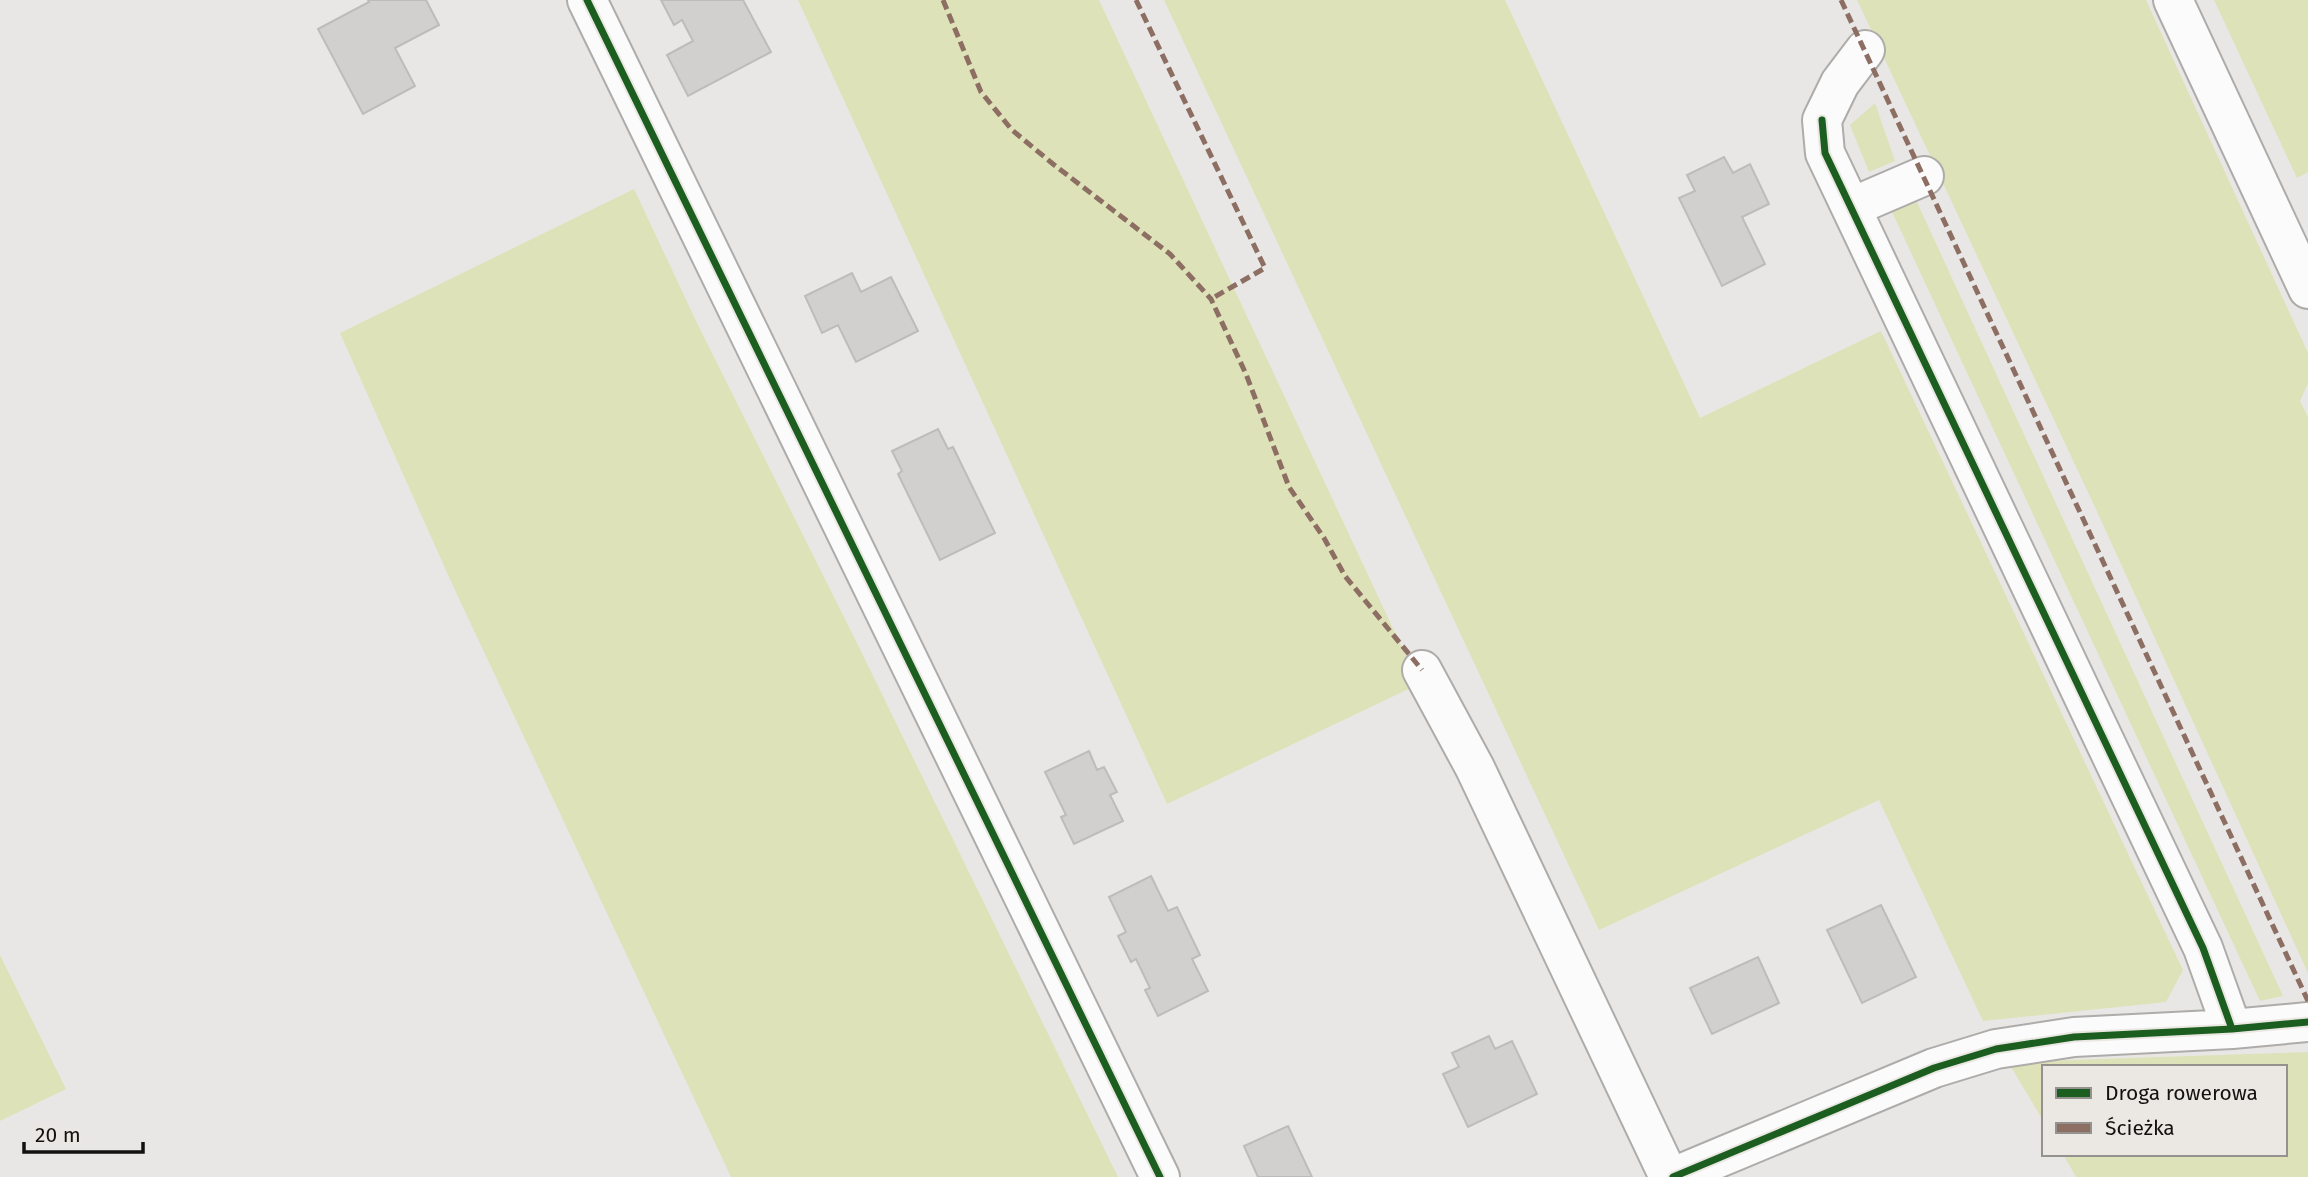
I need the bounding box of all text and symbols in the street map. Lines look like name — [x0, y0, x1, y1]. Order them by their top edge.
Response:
legend — [2042, 1065, 2287, 1156]
text: Droga rowerowa — [2105, 1080, 2258, 1106]
scale bar — [24, 1110, 144, 1154]
text: Ścieżka — [2105, 1115, 2175, 1141]
text: 20 m — [35, 1122, 81, 1148]

